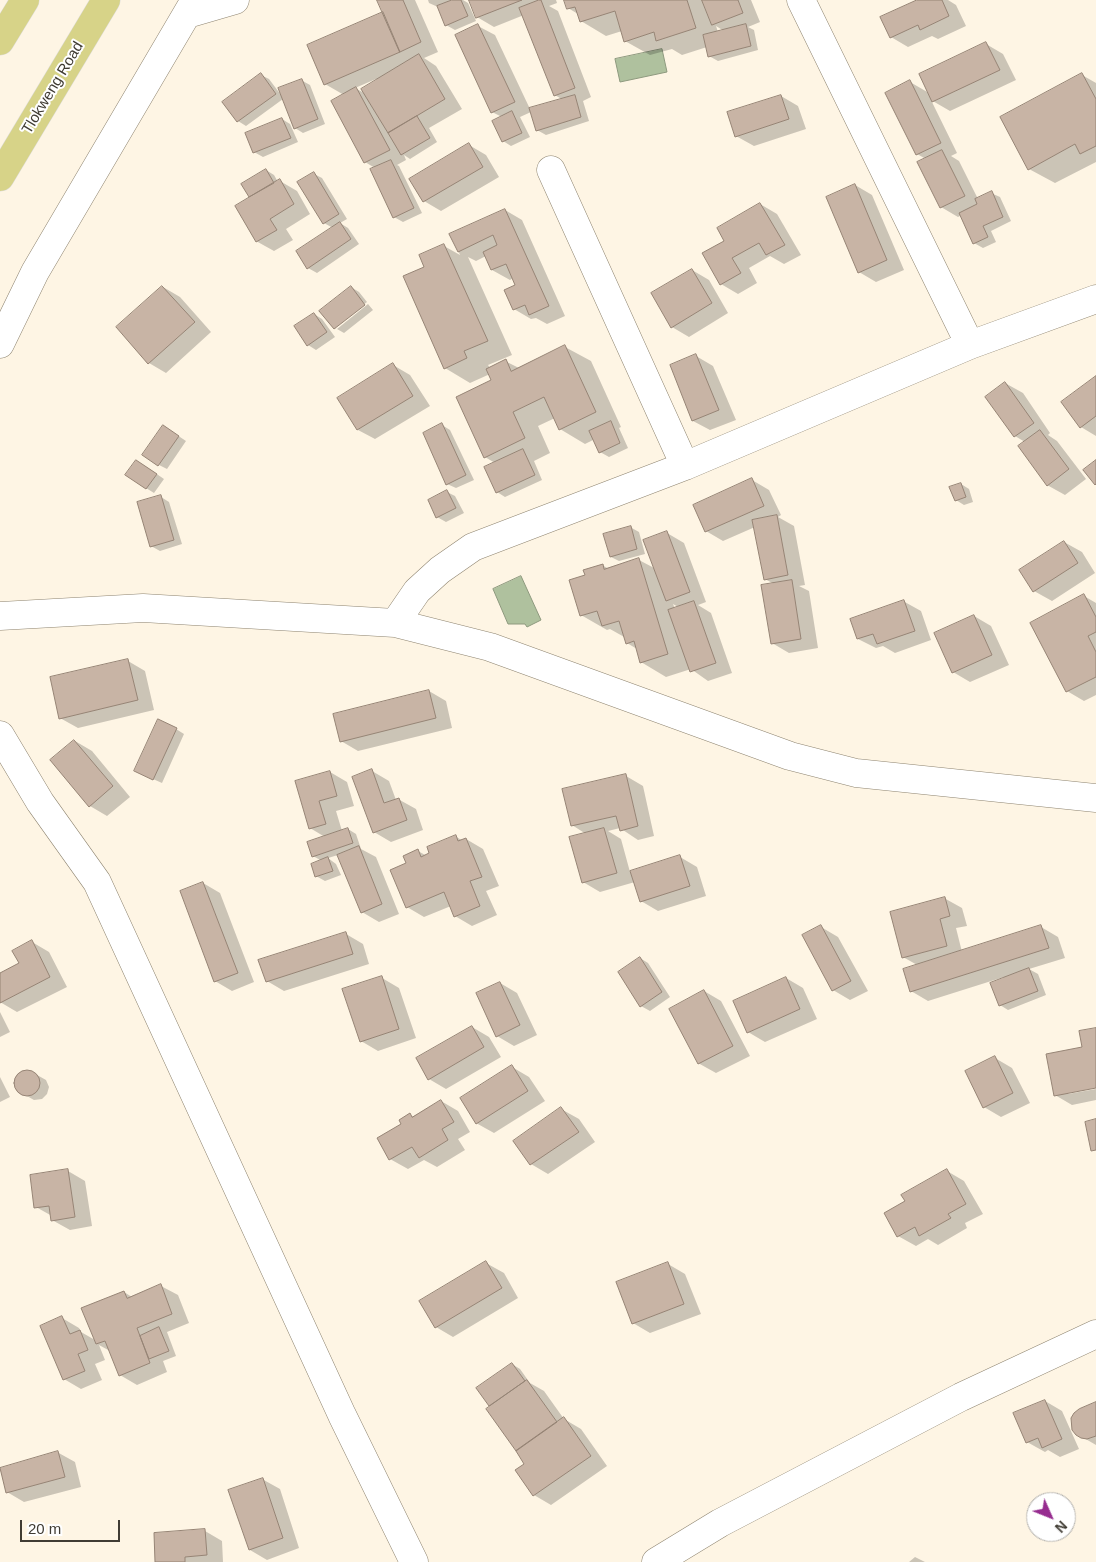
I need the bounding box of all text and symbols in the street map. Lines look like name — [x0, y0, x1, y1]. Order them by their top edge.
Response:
street label: Tlokweng Road — [18, 39, 88, 137]
north arrow — [1026, 1492, 1076, 1542]
scale bar — [22, 1510, 122, 1542]
text: N — [1052, 1518, 1070, 1536]
text: 20 m — [28, 1520, 61, 1537]

